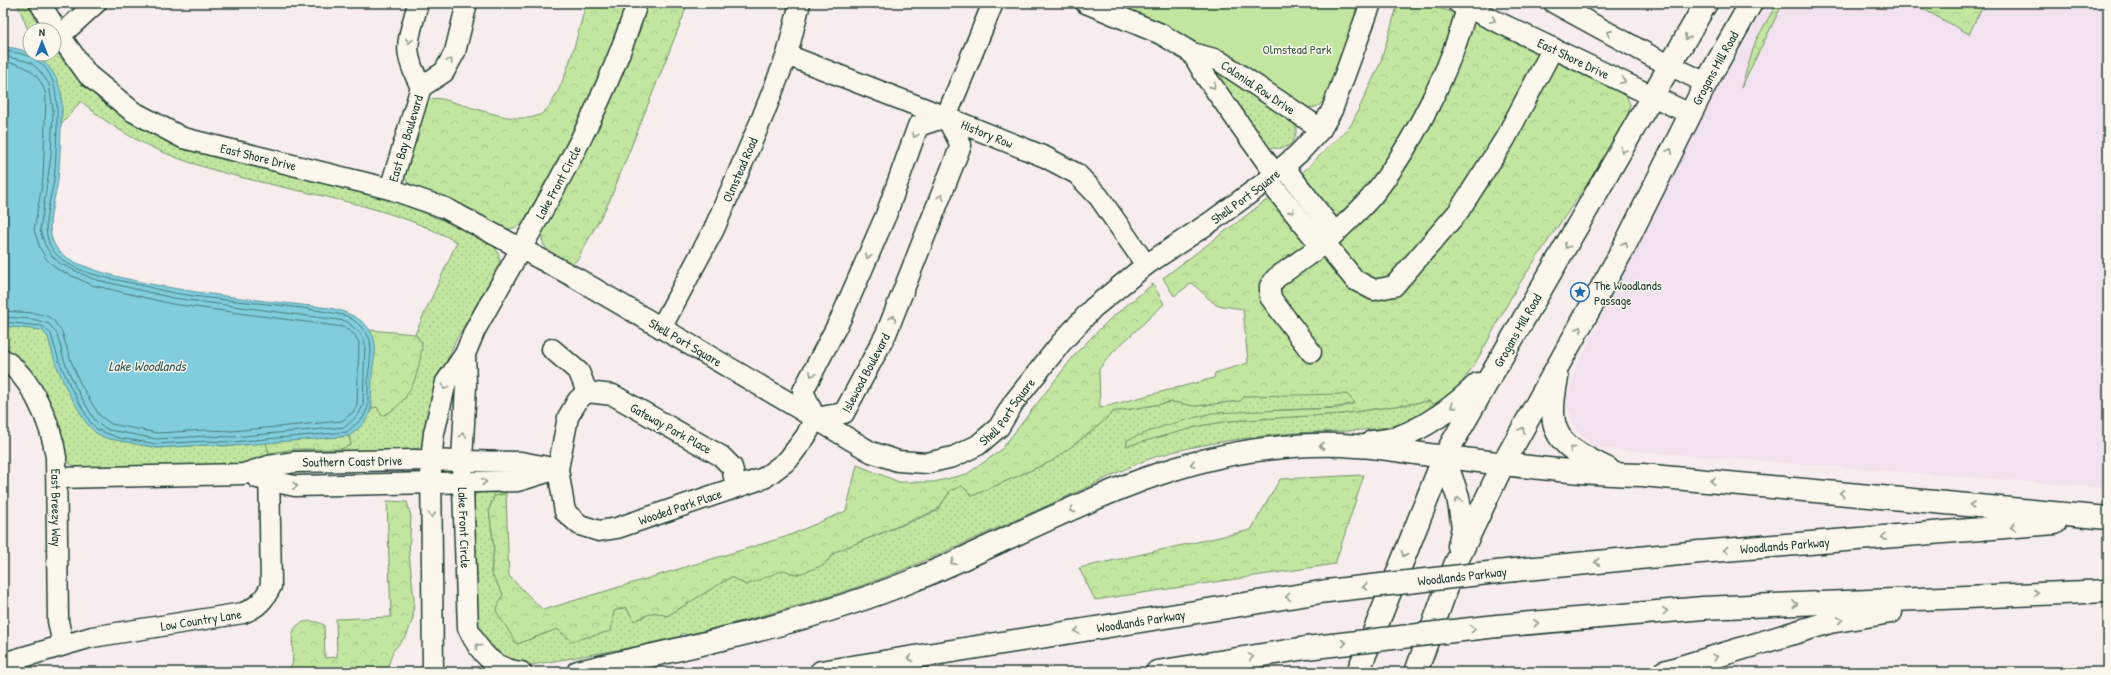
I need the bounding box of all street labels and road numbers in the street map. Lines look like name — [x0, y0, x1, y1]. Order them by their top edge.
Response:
street label: Grogans Mill Road — [1687, 28, 1742, 108]
street label: East Shore Drive — [1535, 33, 1612, 83]
street label: Colonial Row Drive — [1218, 56, 1299, 118]
street label: East Bay Boulevard — [384, 93, 427, 184]
street label: History Row — [958, 115, 1016, 152]
street label: Olmstead Road — [718, 134, 762, 205]
street label: East Shore Drive — [219, 139, 298, 175]
street label: Lake Front Circle — [531, 142, 585, 222]
street label: Shell Port Square — [1207, 165, 1284, 228]
street label: Grogans Mill Road — [1489, 290, 1545, 370]
street label: Shell Port Square — [646, 314, 725, 371]
street label: Islewood Boulevard — [837, 330, 894, 416]
street label: Shell Port Square — [975, 374, 1039, 449]
street label: Gateway Park Place — [627, 398, 715, 458]
street label: Southern Coast Drive — [302, 451, 403, 471]
street label: East Breezy Way — [47, 469, 66, 547]
street label: Wooded Park Place — [636, 484, 724, 529]
street label: Lake Front Circle — [454, 487, 475, 569]
street label: Woodlands Parkway — [1739, 532, 1831, 558]
street label: Woodlands Parkway — [1417, 562, 1508, 590]
street label: Low Country Lane — [159, 604, 243, 635]
street label: Woodlands Parkway — [1095, 605, 1187, 637]

